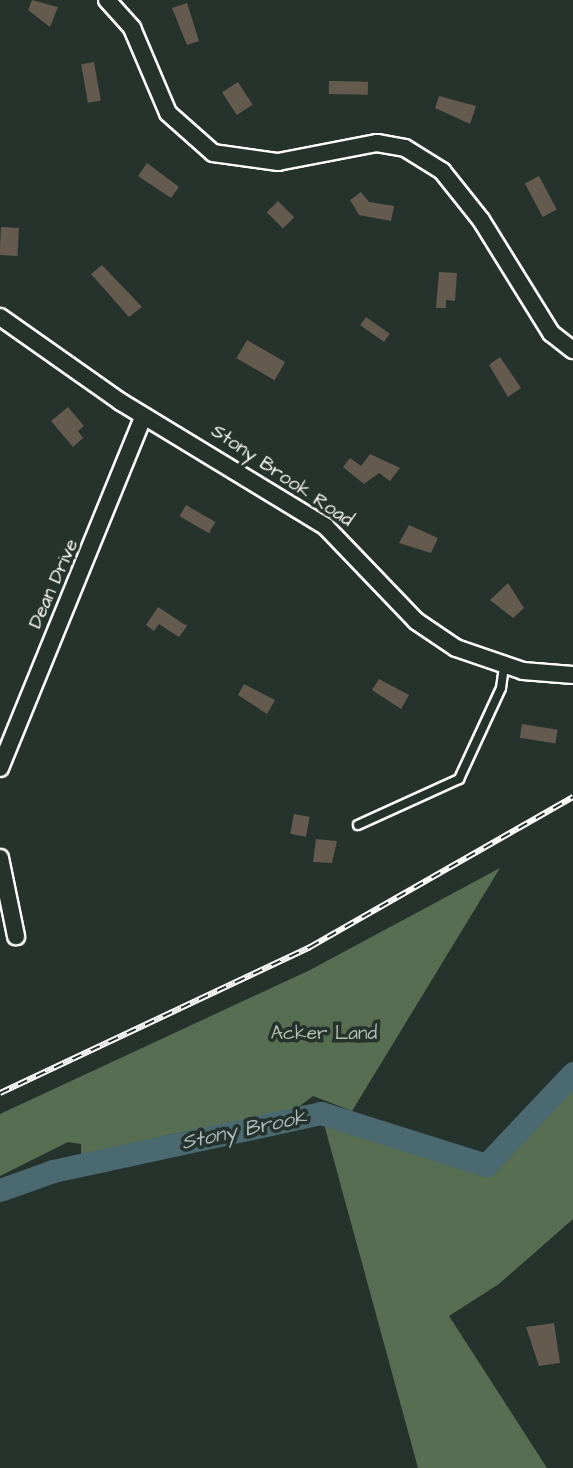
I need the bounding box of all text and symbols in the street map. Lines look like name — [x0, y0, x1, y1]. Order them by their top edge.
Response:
street label: Stony Brook Road — [207, 420, 357, 532]
street label: Dean Drive — [24, 536, 84, 632]
park label: Acker Land — [271, 1023, 377, 1045]
water label: Stony Brook — [179, 1104, 309, 1156]

